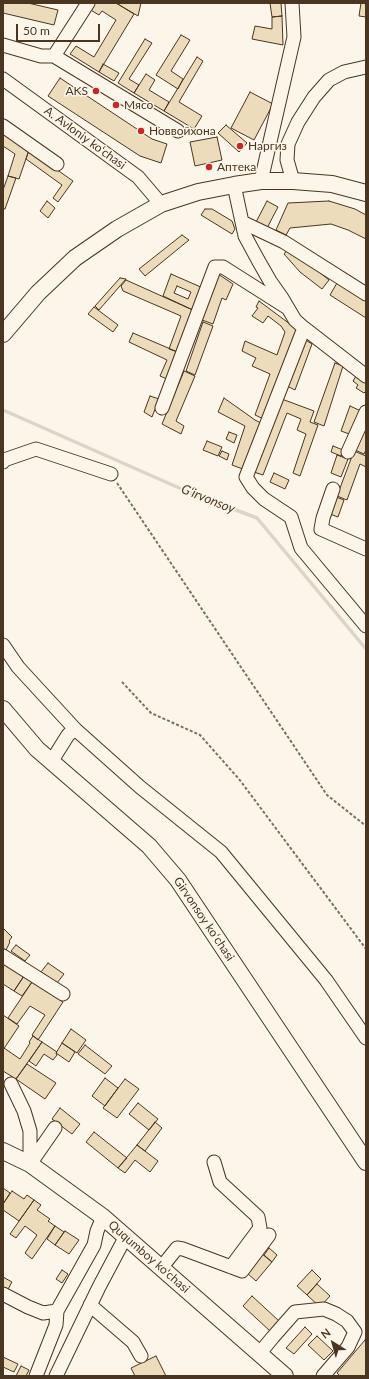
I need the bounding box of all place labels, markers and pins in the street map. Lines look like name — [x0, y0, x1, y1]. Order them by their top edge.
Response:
place label: AKS — [65, 84, 88, 98]
marker: AKS — [91, 86, 101, 96]
place label: Мясо — [124, 98, 153, 112]
marker: Мясо — [111, 100, 121, 110]
place label: Новвойхона — [149, 124, 216, 138]
marker: Новвойхона — [136, 126, 146, 136]
place label: Наргиз — [248, 139, 287, 153]
marker: Наргиз — [235, 141, 245, 151]
place label: Аптека — [217, 160, 256, 174]
marker: Аптека — [204, 162, 214, 172]

